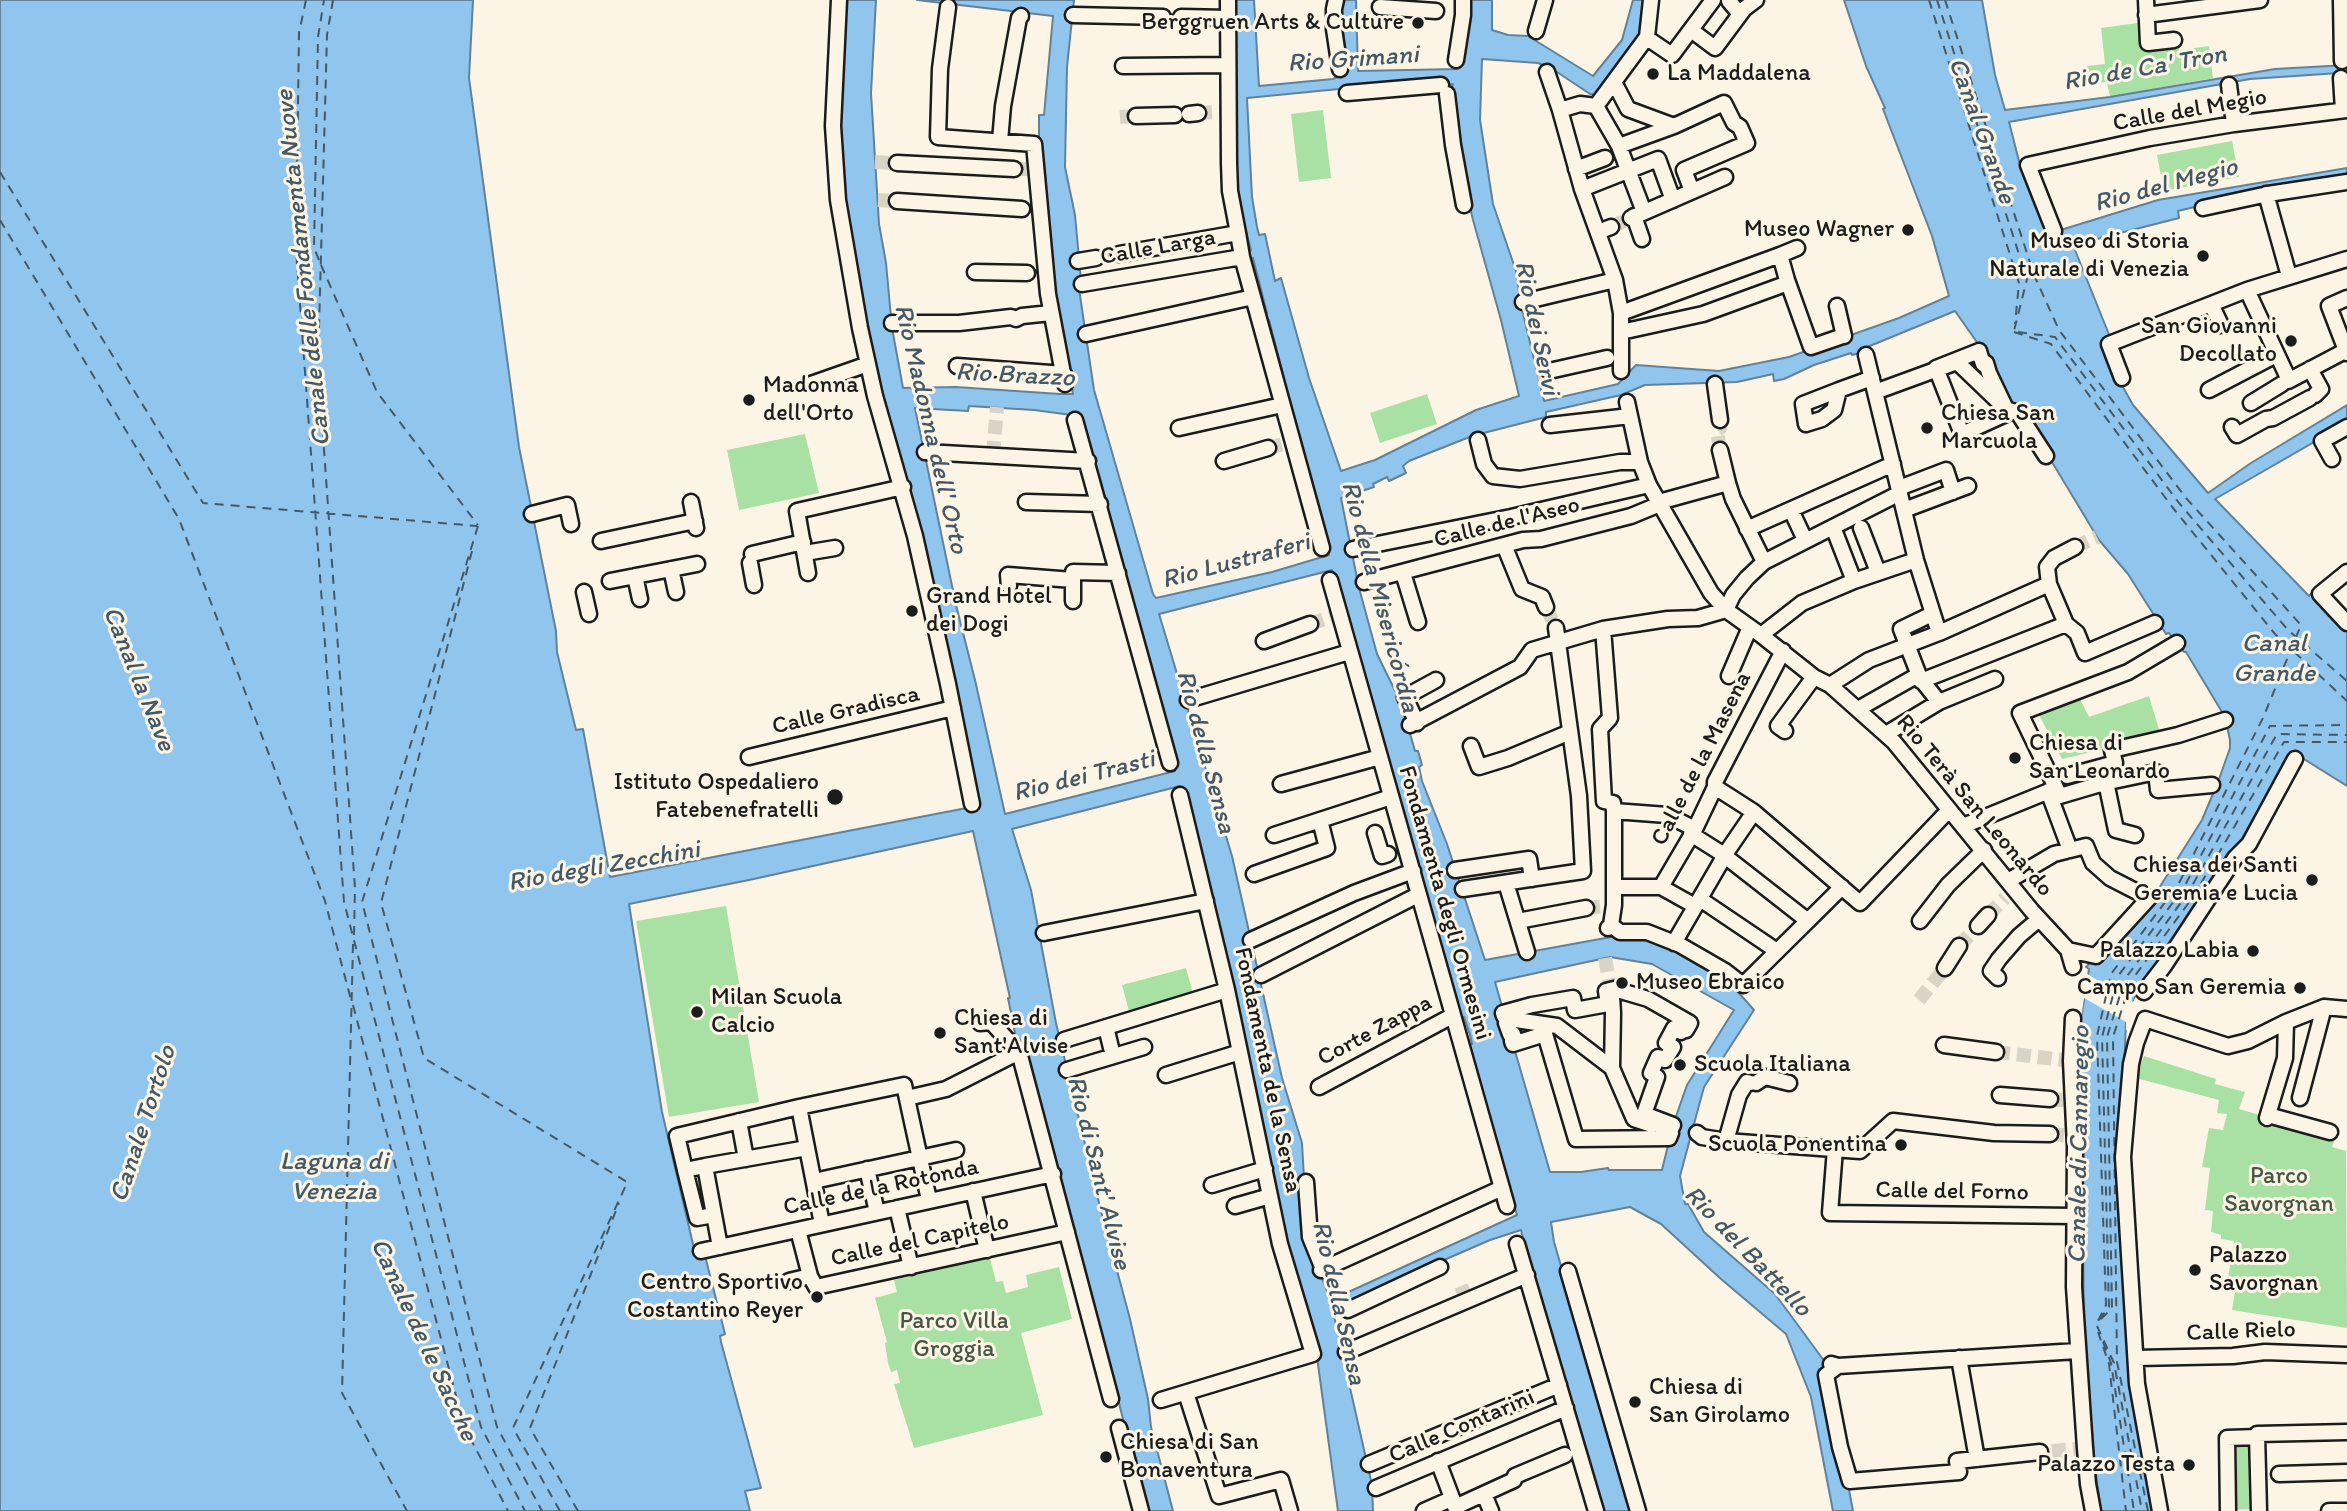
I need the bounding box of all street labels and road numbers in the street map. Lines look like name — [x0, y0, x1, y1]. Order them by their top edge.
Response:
street label: Calle del Megio — [2111, 83, 2269, 139]
street label: Calle Larga — [1098, 224, 1218, 272]
street label: Calle de l'Aseo — [1431, 491, 1583, 555]
street label: Calle de la Masena — [1646, 667, 1758, 851]
street label: Calle Gradisca — [769, 680, 923, 742]
street label: Rio Terà San Leonardo — [1889, 709, 2059, 903]
street label: Fondamenta degli Ormesini — [1391, 763, 1497, 1043]
street label: Fondamenta de la Sensa — [1227, 945, 1307, 1195]
street label: Corte Zappa — [1313, 989, 1437, 1073]
street label: Calle de la Rotonda — [781, 1153, 981, 1223]
street label: Calle del Forno — [1875, 1176, 2029, 1208]
street label: Calle del Capitelo — [828, 1208, 1012, 1274]
street label: Calle Rielo — [2186, 1316, 2296, 1348]
street label: Calle Contarini — [1385, 1383, 1539, 1471]

